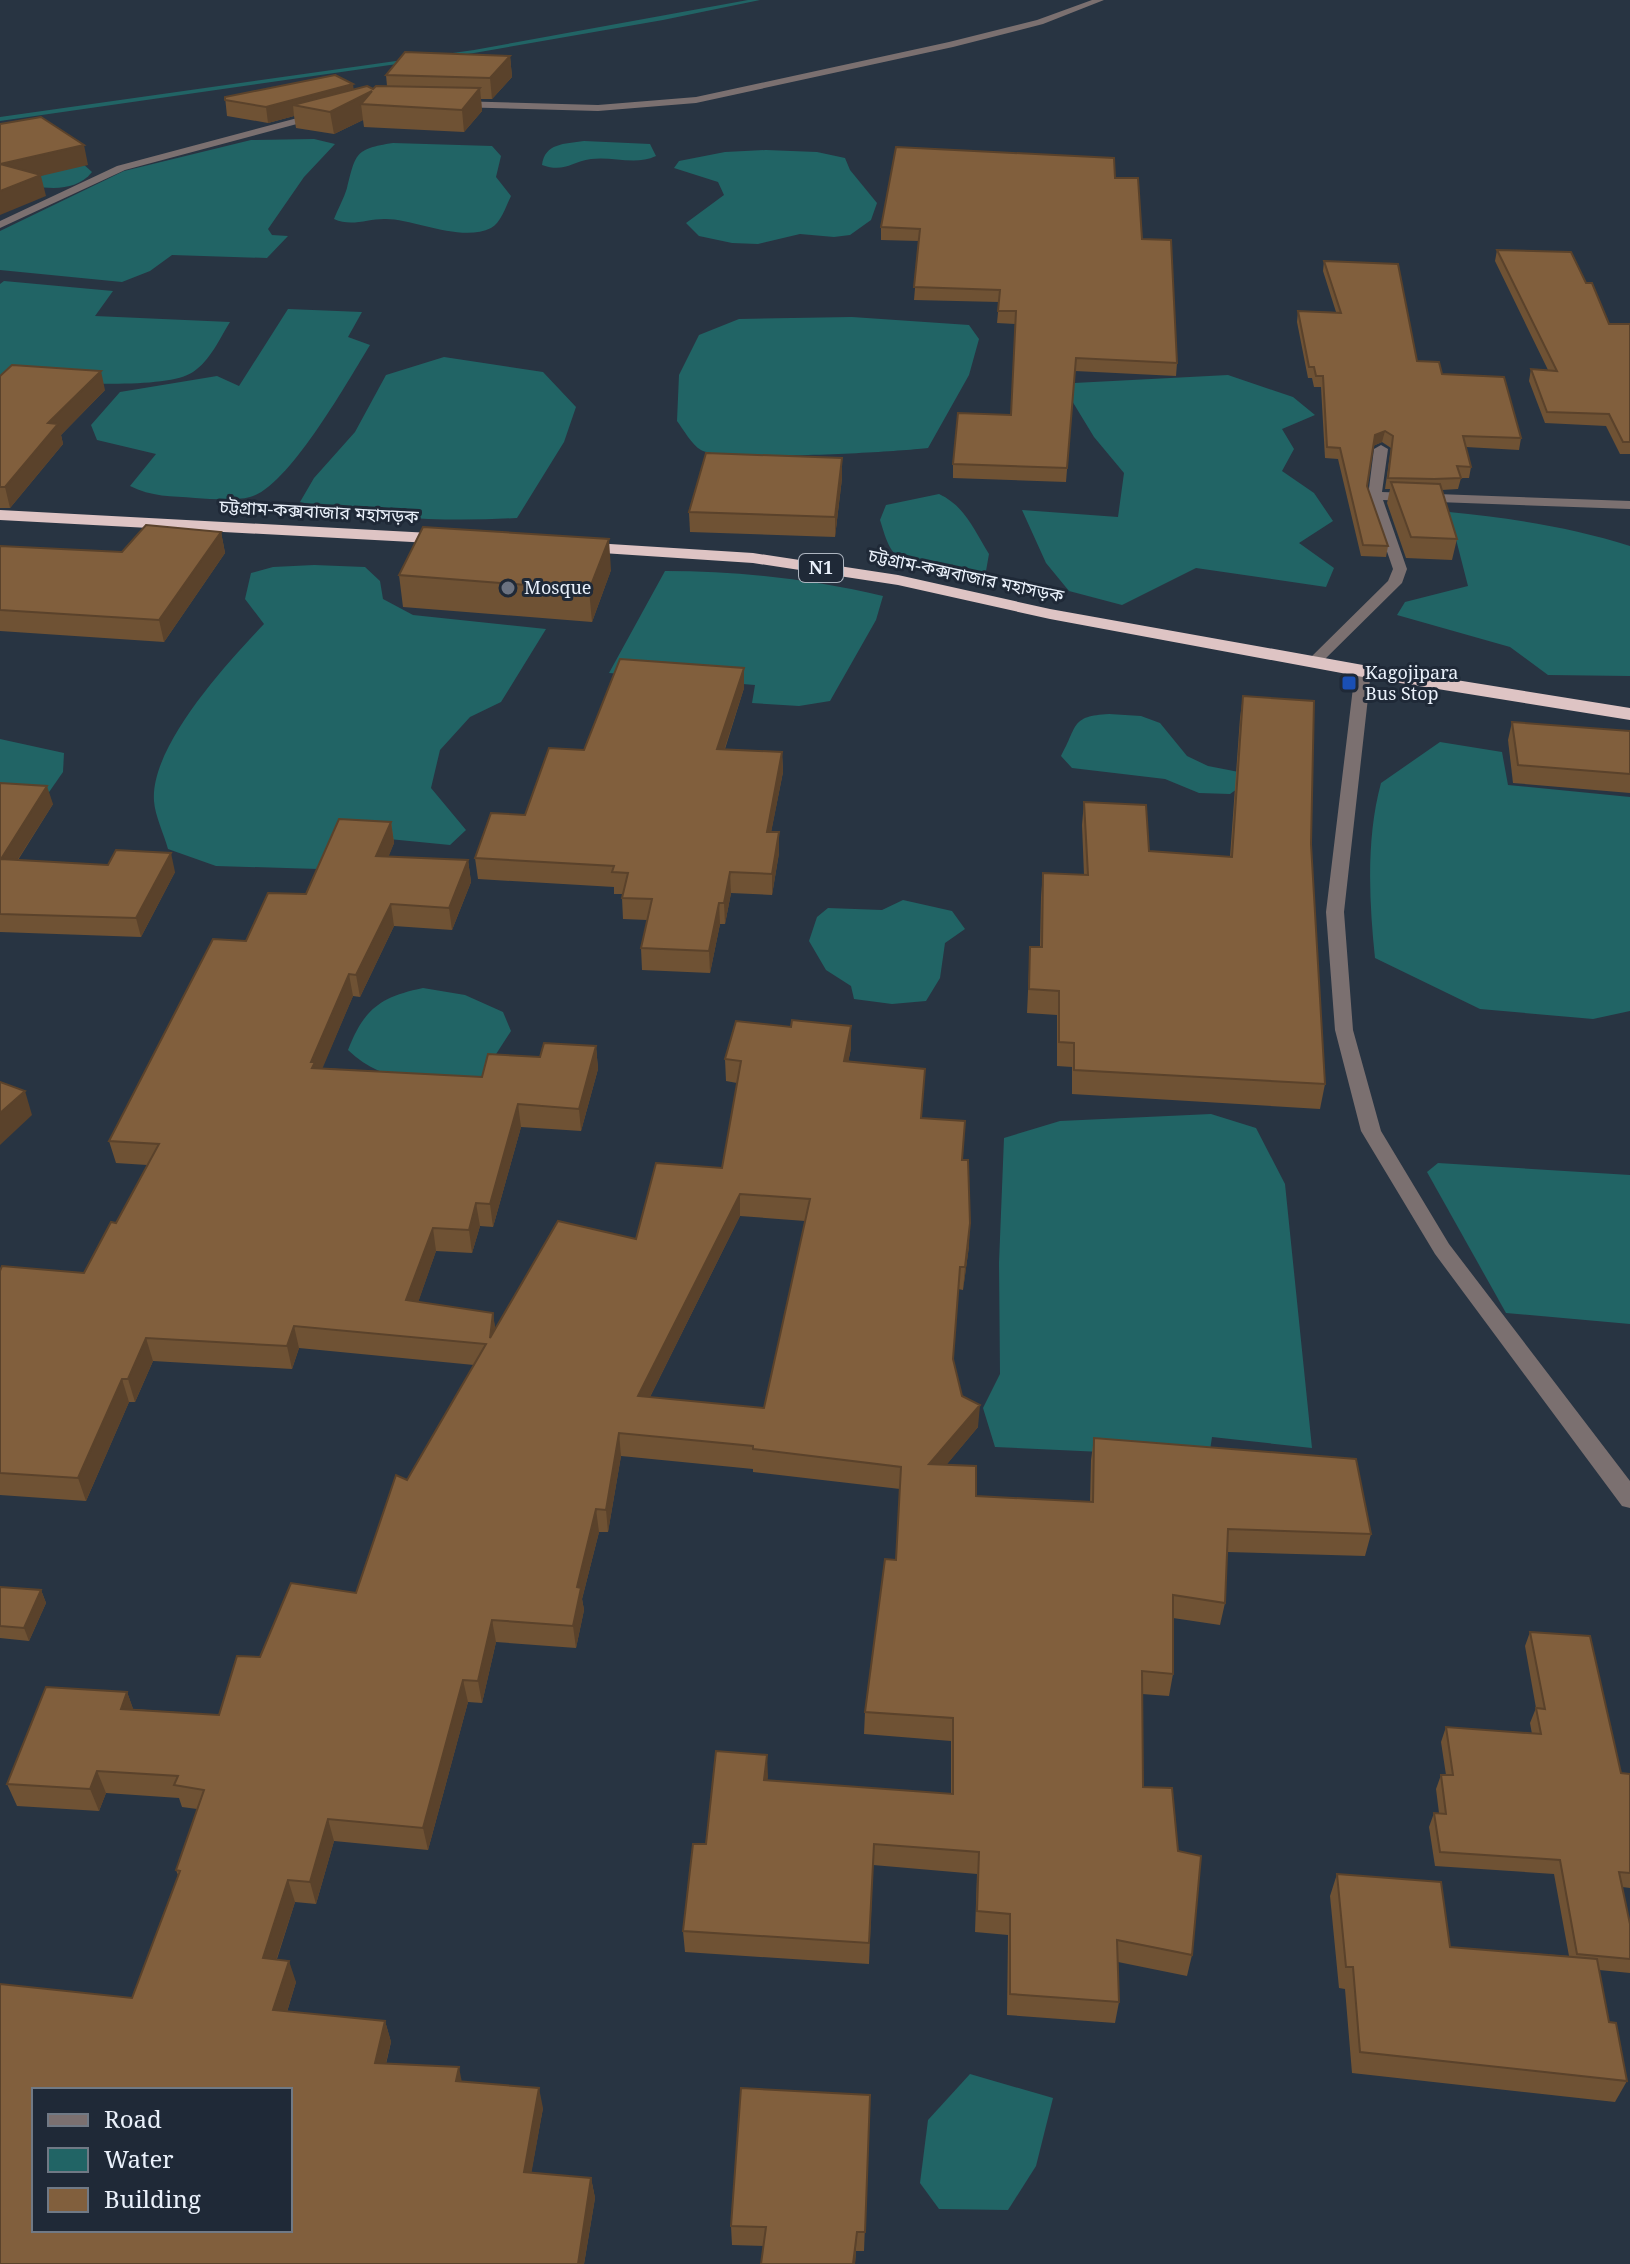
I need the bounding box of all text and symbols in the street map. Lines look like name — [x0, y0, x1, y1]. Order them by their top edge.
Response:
street label: চট্টগ্রাম-কক্সবাজার মহাসড়ক — [218, 494, 420, 528]
street label: চট্টগ্রাম-কক্সবাজার মহাসড়ক — [865, 542, 1067, 608]
road number: N1 — [799, 554, 843, 582]
place label: Mosque — [524, 575, 592, 599]
marker: Mosque — [499, 579, 517, 597]
place label: Kagojipara Bus Stop — [1365, 660, 1458, 705]
marker: Kagojipara Bus Stop — [1340, 674, 1358, 692]
legend — [32, 2088, 292, 2232]
text: Road — [104, 2102, 162, 2135]
text: Water — [104, 2142, 174, 2175]
text: Building — [104, 2182, 201, 2215]

